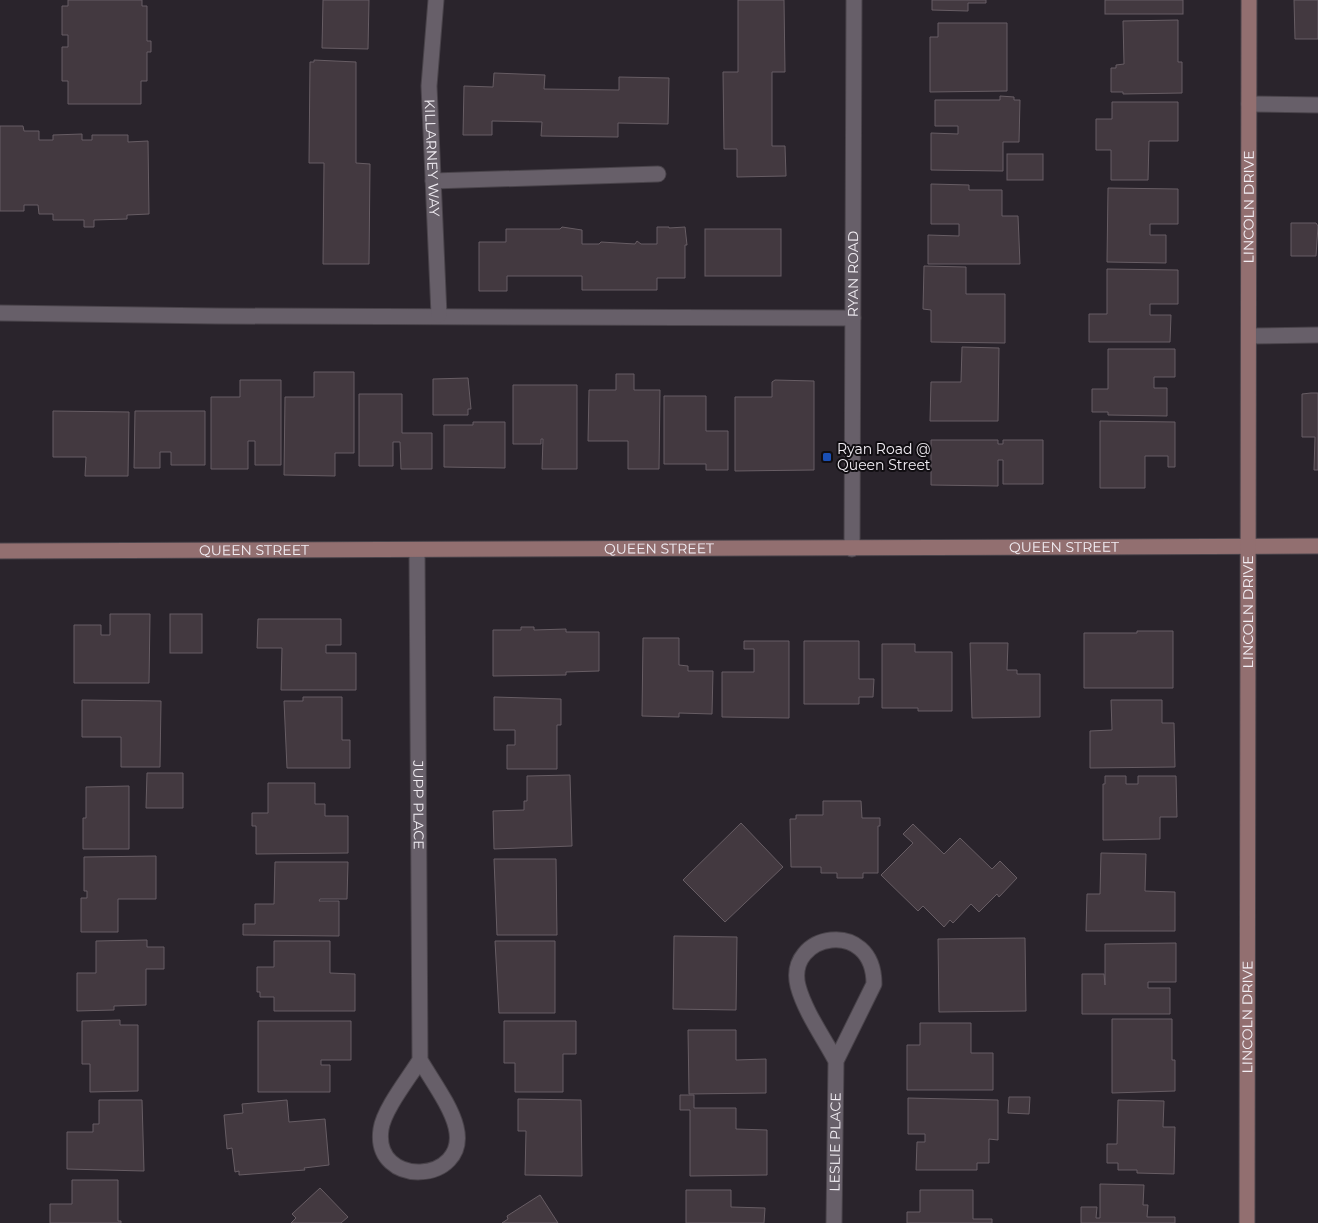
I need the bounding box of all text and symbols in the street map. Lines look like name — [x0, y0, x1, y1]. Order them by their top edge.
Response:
street label: KILLARNEY WAY — [421, 99, 444, 217]
street label: LINCOLN DRIVE — [1240, 150, 1258, 264]
street label: RYAN ROAD — [844, 231, 862, 317]
place label: Ryan Road @ Queen Street — [837, 440, 931, 474]
marker: Ryan Road @ Queen Street — [821, 451, 833, 463]
street label: QUEEN STREET — [1009, 538, 1119, 556]
street label: QUEEN STREET — [604, 539, 714, 558]
street label: QUEEN STREET — [199, 541, 309, 559]
street label: LINCOLN DRIVE — [1239, 555, 1257, 669]
street label: JUPP PLACE — [409, 759, 428, 850]
street label: LINCOLN DRIVE — [1238, 960, 1256, 1074]
street label: LESLIE PLACE — [825, 1092, 845, 1192]

